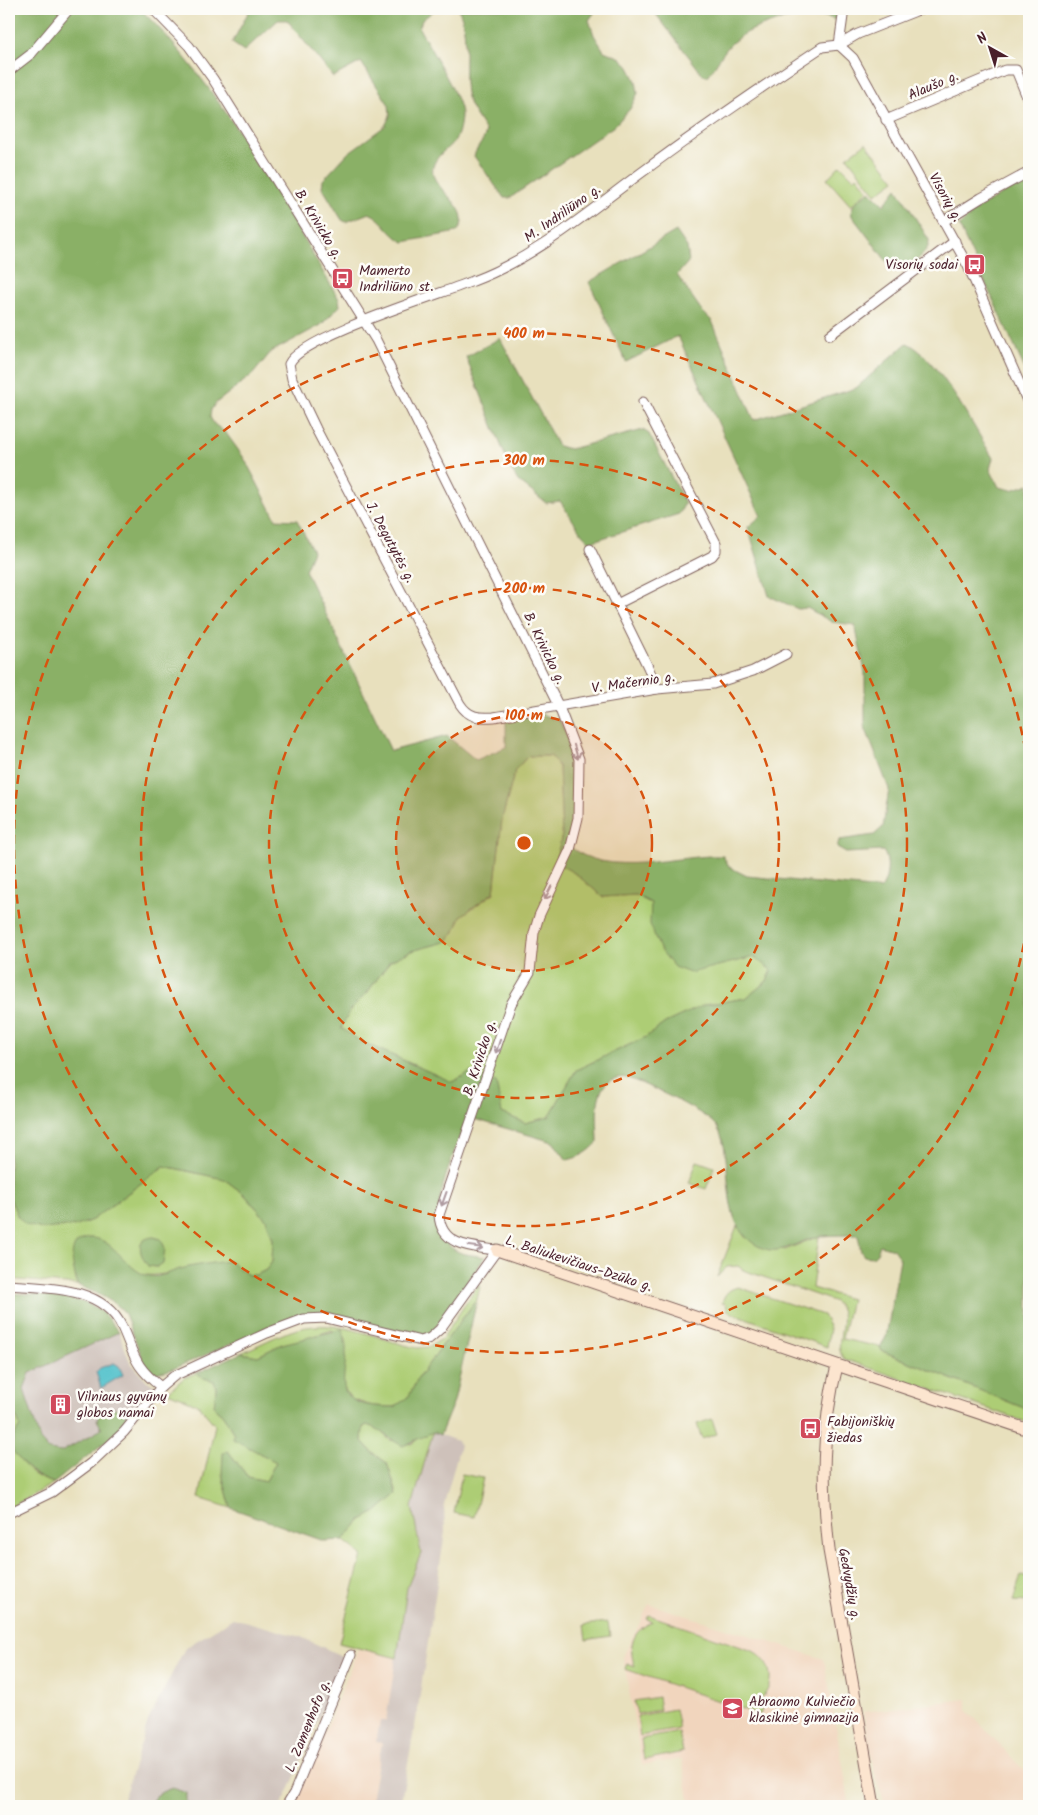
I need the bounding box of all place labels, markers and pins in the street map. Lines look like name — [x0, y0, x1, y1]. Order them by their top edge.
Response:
bus stop icon: Visorių sodai — [962, 252, 986, 276]
place label: Visorių sodai — [885, 254, 959, 276]
place label: Mamerto Indriliūno st. — [359, 260, 433, 298]
bus stop icon: Mamerto Indriliūno st. — [331, 266, 355, 290]
centre of rings — [515, 834, 533, 852]
place label: Vilniaus gyvūnų globos namai — [76, 1386, 167, 1424]
building icon: Vilniaus gyvūnų globos namai — [49, 1392, 73, 1416]
place label: Fabijoniškių žiedas — [827, 1411, 895, 1449]
bus stop icon: Fabijoniškių žiedas — [799, 1417, 823, 1441]
place label: Abraomo Kulviečio klasikinė gimnazija — [749, 1691, 859, 1729]
school or university icon: Abraomo Kulviečio klasikinė gimnazija — [721, 1697, 745, 1721]

